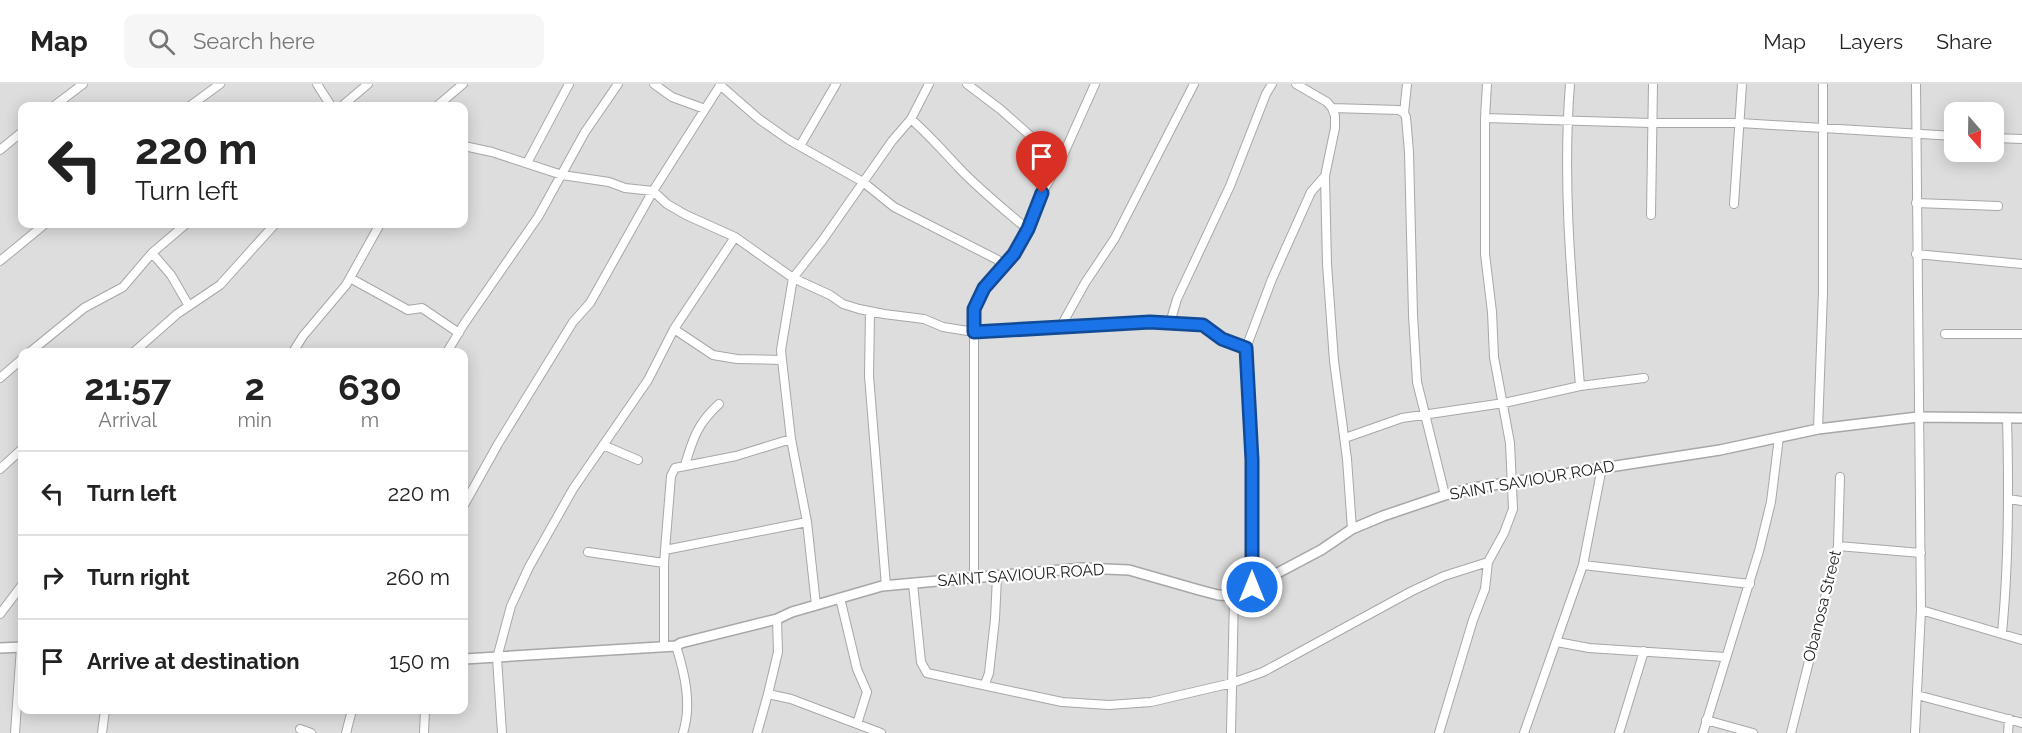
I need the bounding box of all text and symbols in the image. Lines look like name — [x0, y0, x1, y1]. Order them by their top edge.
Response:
search box — [124, 14, 544, 68]
text: Map — [30, 25, 88, 58]
icon: search — [145, 25, 178, 58]
text: Search here — [193, 28, 315, 54]
text: Map — [1763, 29, 1806, 54]
text: Layers — [1839, 29, 1903, 54]
text: Share — [1936, 29, 1992, 54]
north arrow — [1944, 102, 2004, 162]
map controls — [1944, 102, 2004, 162]
text: 220 m — [135, 125, 257, 174]
icon: left — [36, 126, 114, 204]
pin — [1016, 131, 1067, 193]
icon: arrive — [1025, 140, 1058, 173]
text: Turn left — [135, 175, 238, 206]
text: 21:57 — [84, 366, 171, 408]
text: 2 — [244, 366, 265, 408]
text: 630 — [338, 366, 402, 408]
text: Arrival — [98, 408, 157, 432]
text: min — [237, 408, 272, 432]
text: m — [361, 408, 379, 432]
street label: SAINT SAVIOUR ROAD — [1448, 456, 1616, 504]
icon: left — [36, 477, 69, 510]
text: Turn left — [87, 480, 177, 506]
text: 220 m — [388, 480, 450, 506]
street label: Obanosa Street — [1799, 548, 1845, 664]
position arrow — [1220, 555, 1284, 619]
street label: SAINT SAVIOUR ROAD — [937, 560, 1105, 590]
icon: right — [36, 561, 69, 594]
text: Turn right — [87, 564, 190, 590]
text: 260 m — [386, 564, 450, 590]
icon: arrive — [36, 645, 69, 678]
text: Arrive at destination — [87, 648, 300, 674]
text: 150 m — [389, 648, 450, 674]

